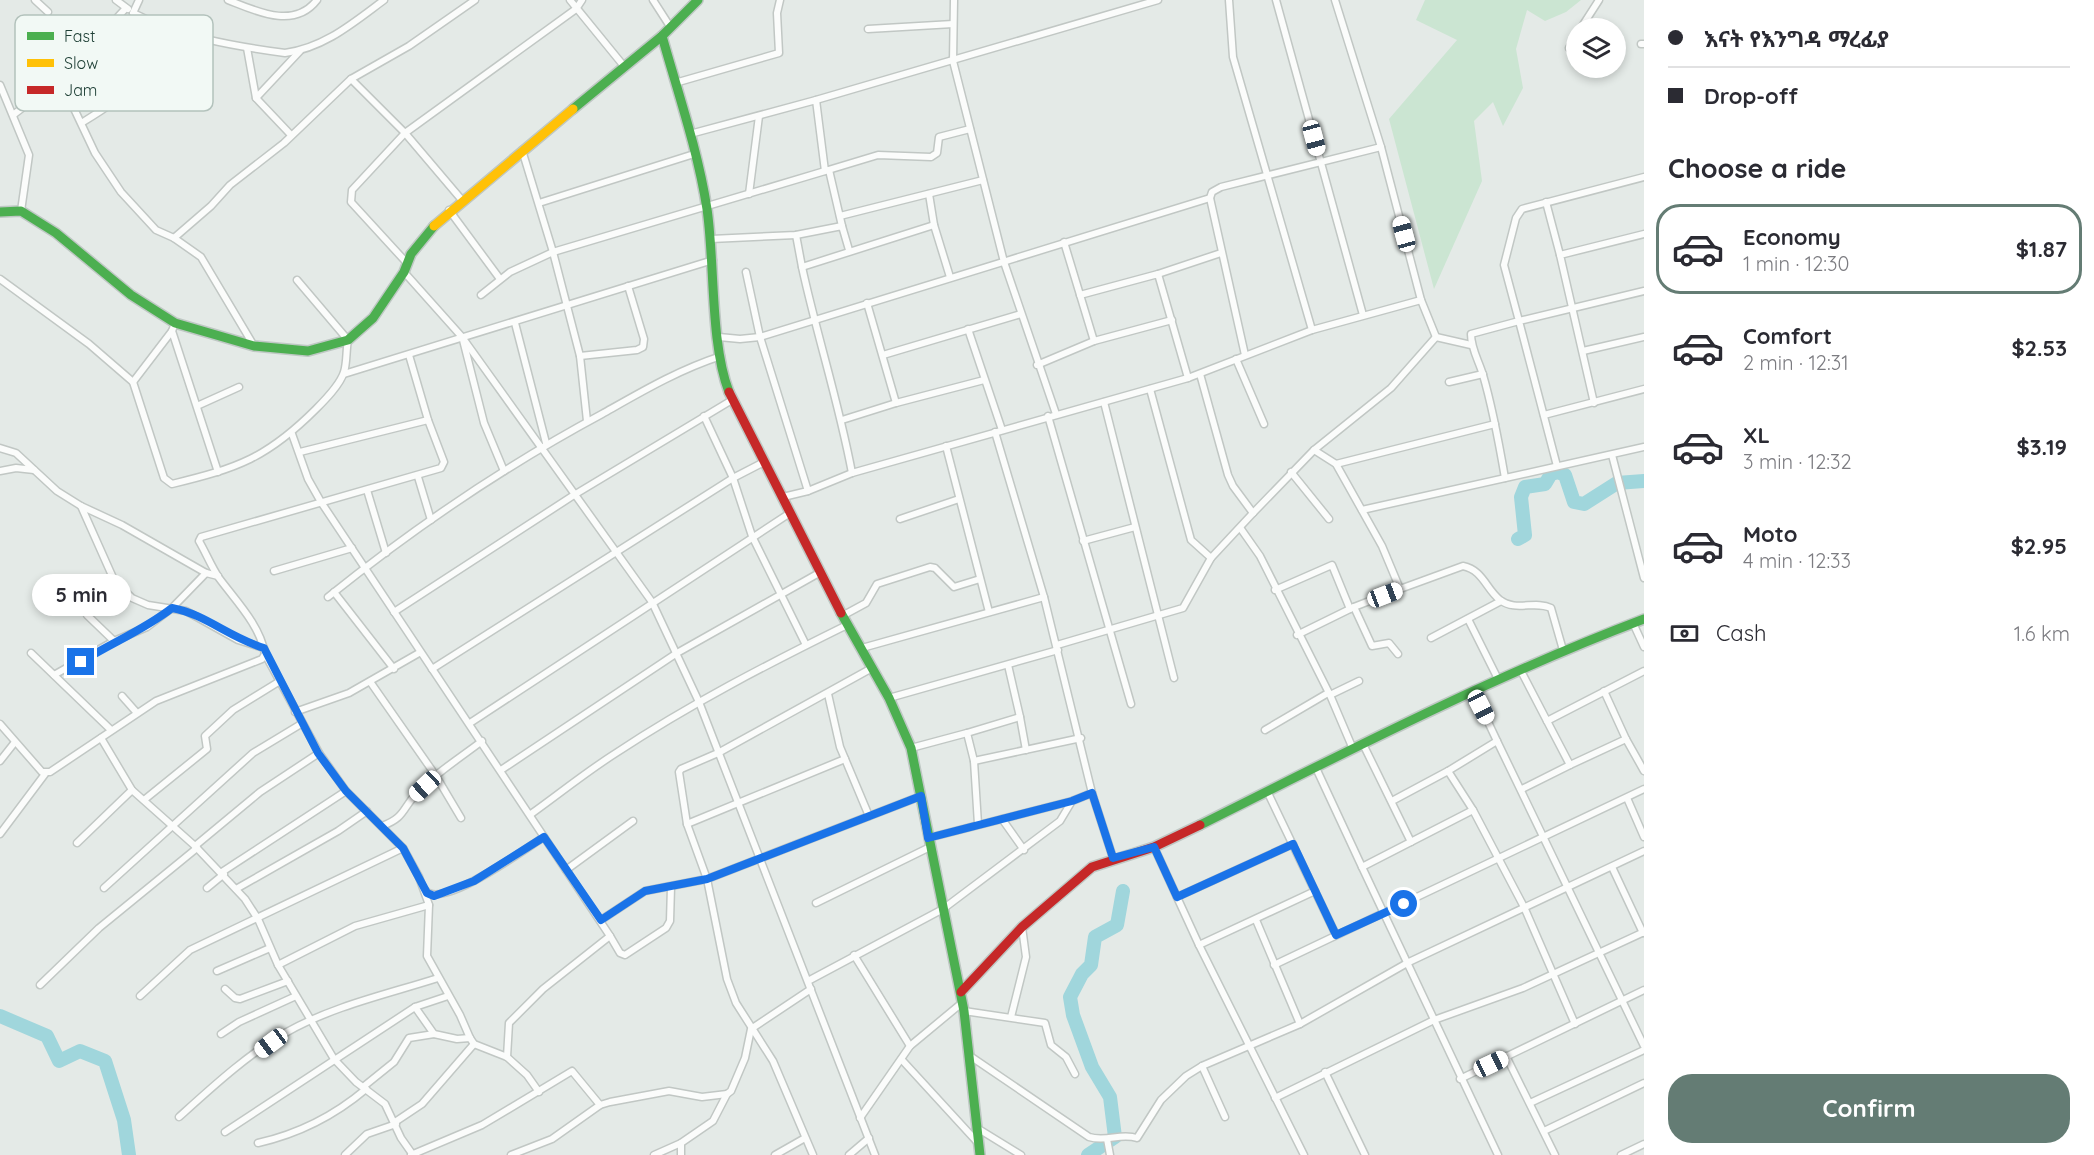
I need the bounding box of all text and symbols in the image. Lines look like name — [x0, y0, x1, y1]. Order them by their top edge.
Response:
legend — [15, 15, 213, 111]
map controls — [1566, 18, 1626, 78]
button: layers — [1566, 18, 1626, 78]
text: እናት የእንግዳ ማረፊያ — [1704, 25, 1889, 53]
text: Fast — [64, 26, 95, 46]
text: Slow — [64, 53, 98, 73]
text: Jam — [64, 80, 97, 100]
text: Drop-off — [1704, 82, 1798, 110]
car — [1301, 118, 1327, 158]
text: Choose a ride — [1668, 151, 1846, 185]
car — [1391, 214, 1417, 254]
icon: car — [1671, 222, 1725, 276]
text: Economy — [1743, 223, 1841, 251]
text: $1.87 — [2016, 235, 2067, 263]
text: 1 min · 12:30 — [1743, 251, 1849, 276]
icon: car — [1671, 321, 1725, 375]
text: Comfort — [1743, 322, 1832, 350]
text: $2.53 — [2011, 334, 2067, 362]
text: 2 min · 12:31 — [1743, 350, 1849, 375]
icon: car — [1671, 420, 1725, 474]
text: XL — [1743, 421, 1770, 449]
text: $3.19 — [2017, 433, 2067, 461]
text: 3 min · 12:32 — [1743, 449, 1852, 474]
icon: car — [1671, 519, 1725, 573]
text: Moto — [1743, 520, 1797, 548]
text: $2.95 — [2011, 532, 2067, 560]
text: 4 min · 12:33 — [1743, 548, 1851, 573]
callout: 5 min — [32, 575, 130, 617]
car — [1365, 580, 1405, 610]
text: 5 min — [55, 582, 108, 607]
icon: cash — [1668, 617, 1701, 650]
text: Cash — [1716, 619, 1767, 647]
text: 1.6 km — [2014, 621, 2070, 646]
route end — [67, 648, 94, 675]
car — [1465, 687, 1497, 727]
car — [406, 767, 444, 805]
route start — [1390, 890, 1417, 917]
car — [251, 1025, 291, 1061]
car — [1471, 1048, 1511, 1080]
button: Confirm — [1668, 1074, 2070, 1143]

